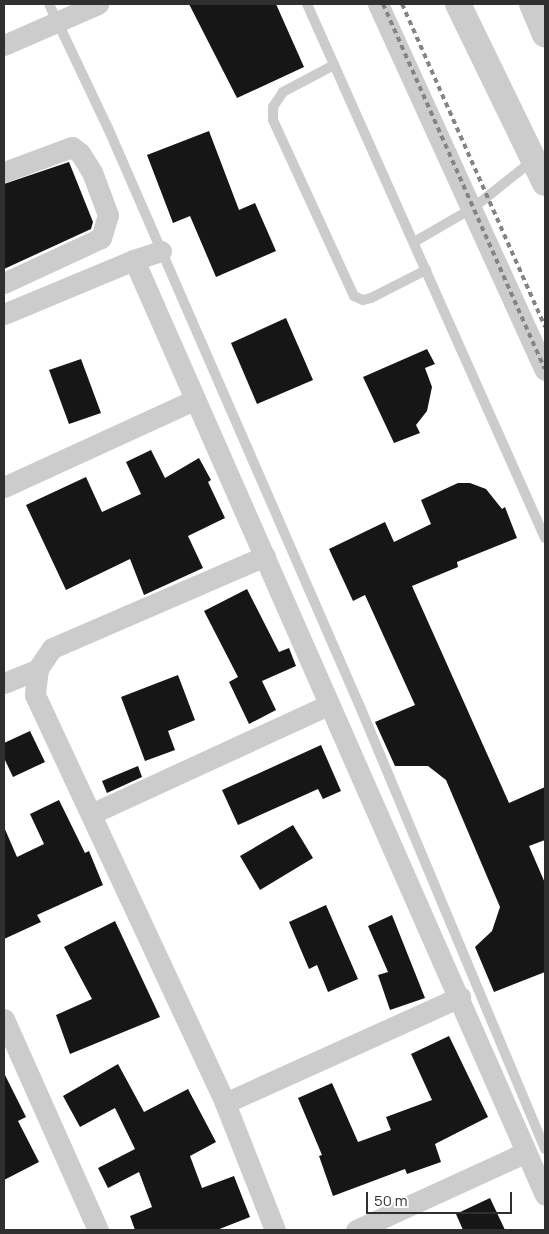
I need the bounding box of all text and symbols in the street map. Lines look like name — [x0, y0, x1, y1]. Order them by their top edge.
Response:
scale bar — [369, 1182, 515, 1214]
text: 50 m — [374, 1190, 408, 1211]

